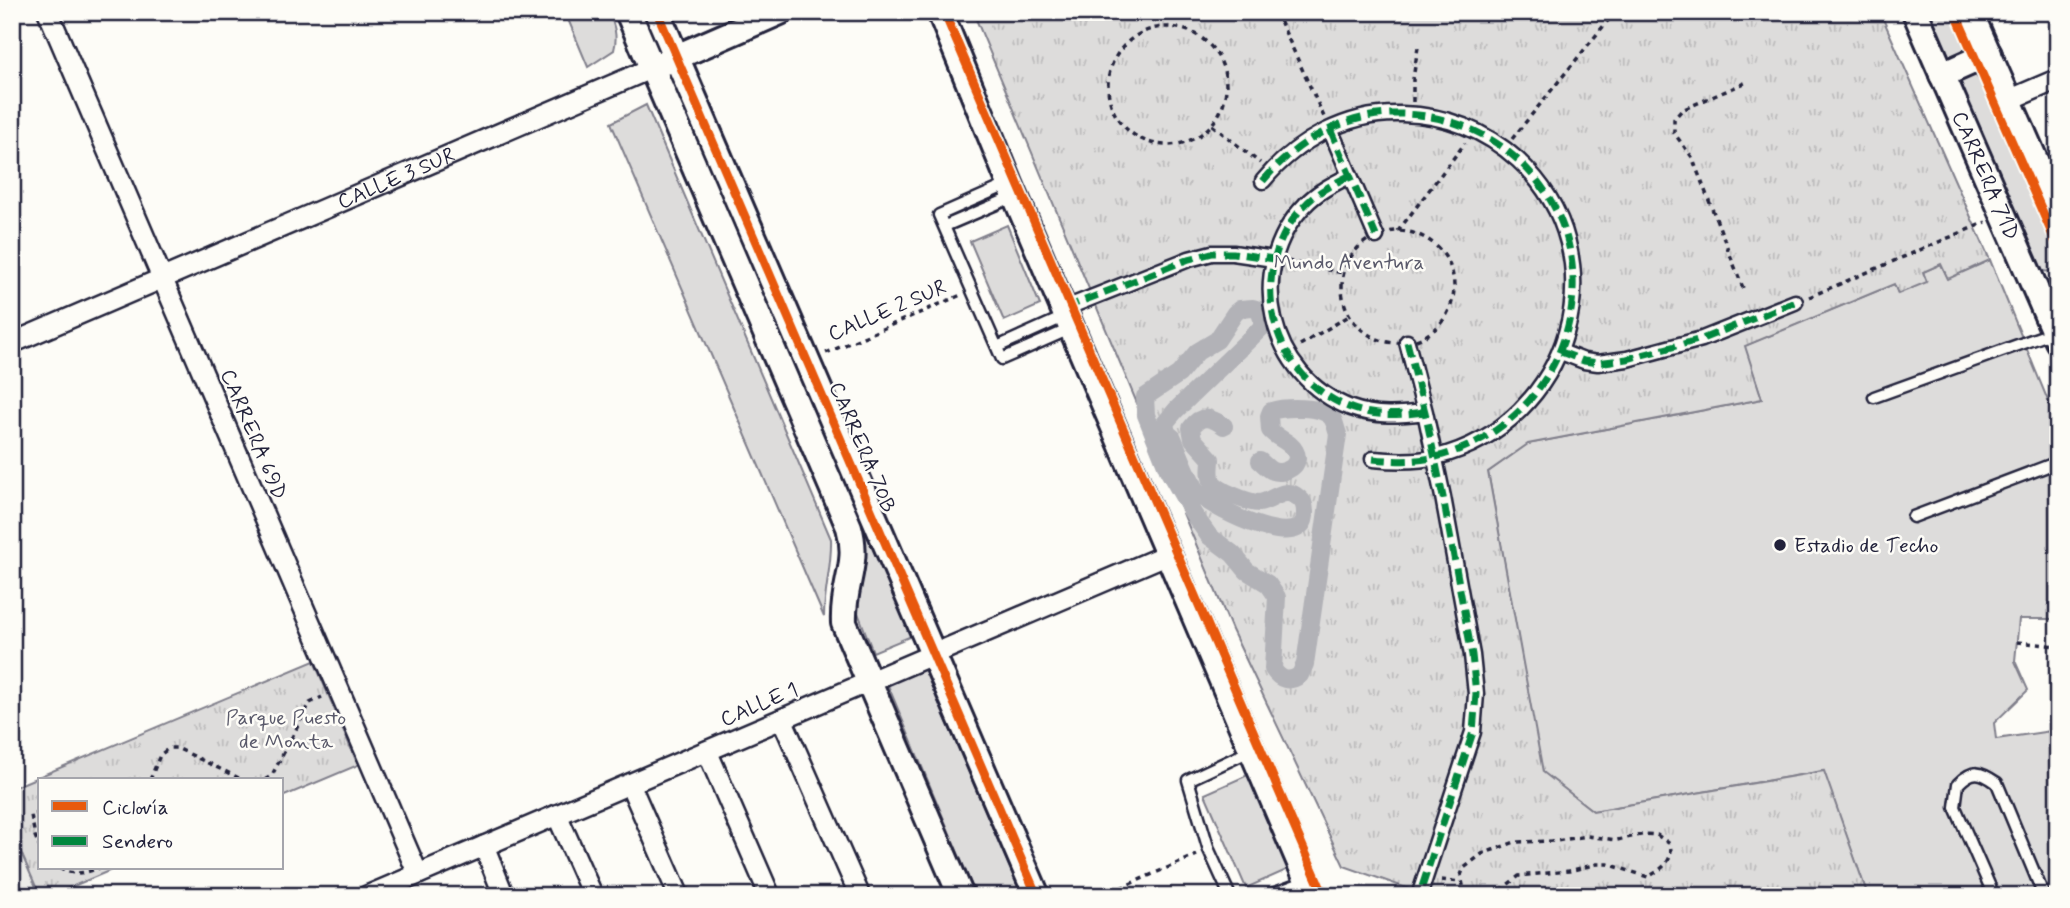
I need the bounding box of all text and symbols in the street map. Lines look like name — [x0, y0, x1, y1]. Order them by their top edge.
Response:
street label: CARRERA 71D — [1945, 107, 2025, 244]
street label: CALLE 3 SUR — [333, 141, 460, 216]
park label: Mundo Aventura — [1274, 249, 1424, 277]
street label: CALLE 2 SUR — [824, 273, 951, 348]
street label: CARRERA 69D — [213, 365, 293, 504]
street label: CARRERA 70B — [822, 378, 902, 517]
place label: Estadio de Techo — [1794, 532, 1938, 560]
marker: Estadio de Techo — [1772, 537, 1788, 553]
street label: CALLE 1 — [716, 676, 803, 734]
park label: Parque Puesto de Monta — [226, 704, 346, 756]
legend — [38, 778, 284, 870]
text: Ciclovía — [102, 794, 169, 822]
text: Sendero — [102, 828, 173, 856]

